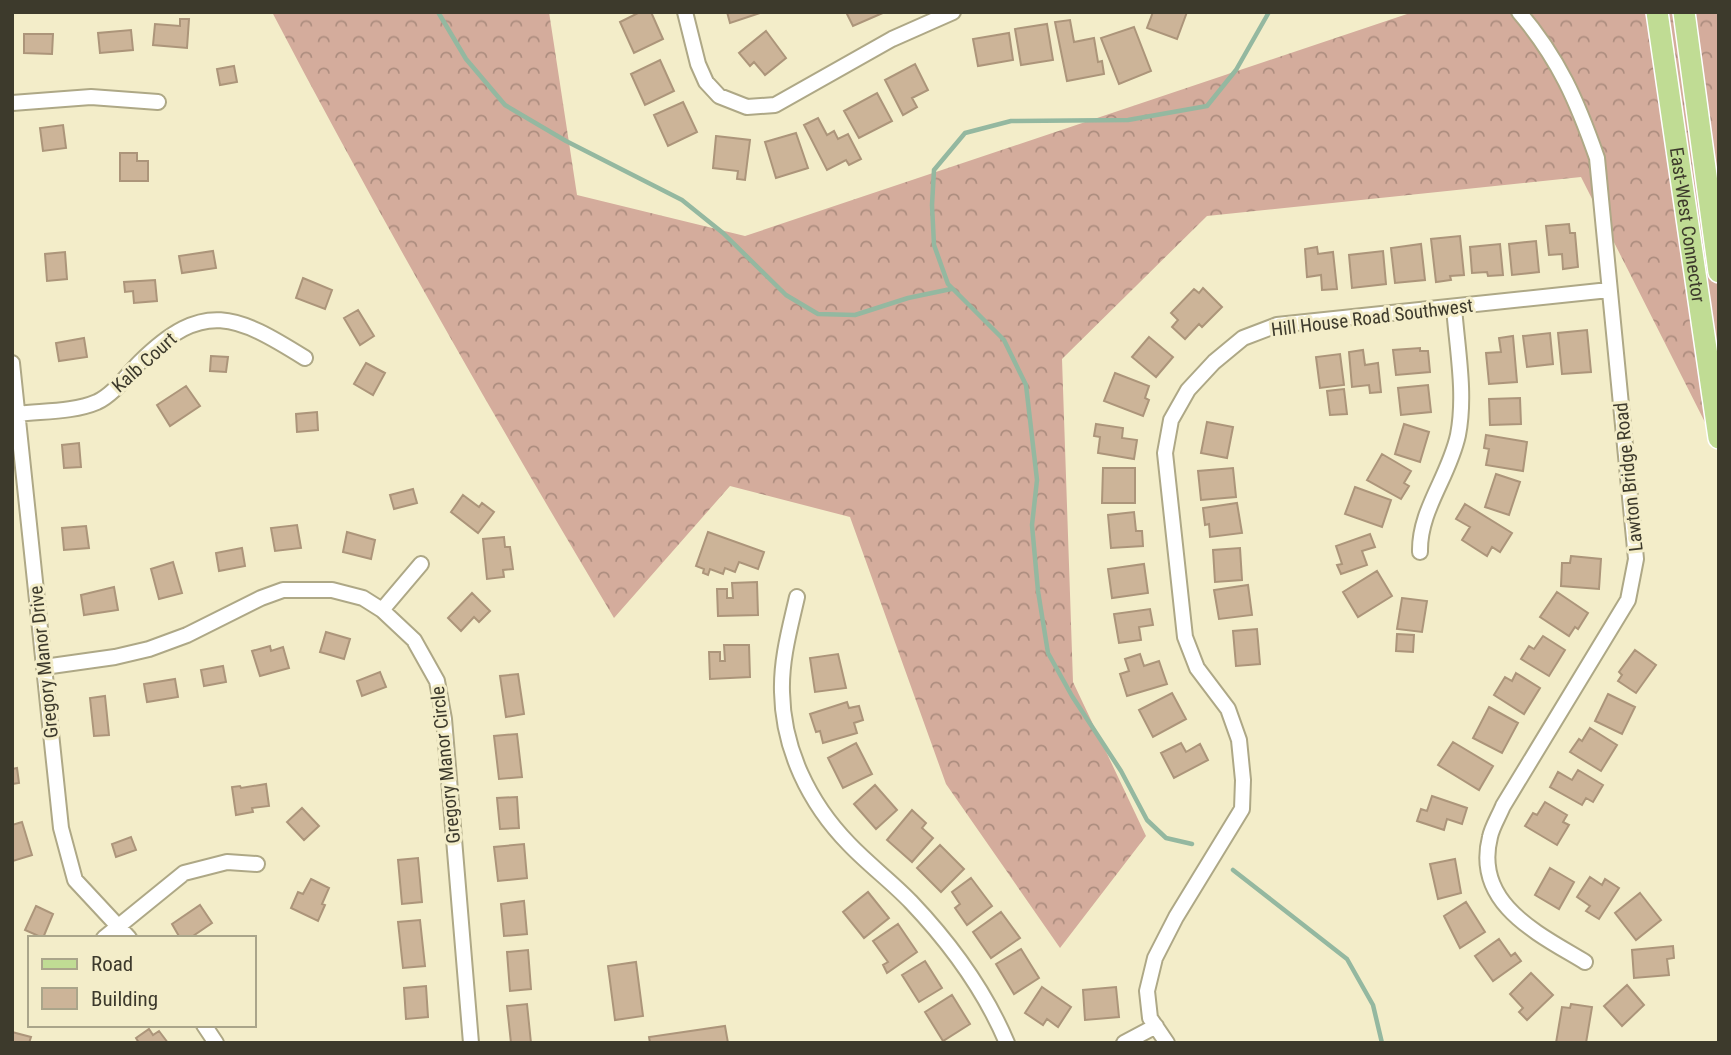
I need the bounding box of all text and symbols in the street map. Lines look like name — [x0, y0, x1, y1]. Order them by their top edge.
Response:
street label: East-West Connector — [1665, 146, 1710, 304]
street label: Hill House Road Southwest — [1270, 294, 1474, 341]
street label: Kalb Court — [107, 327, 181, 397]
street label: Lawton Bridge Road — [1609, 401, 1648, 553]
street label: Gregory Manor Drive — [24, 585, 63, 739]
street label: Gregory Manor Circle — [426, 685, 465, 845]
legend — [28, 936, 256, 1027]
text: Road — [91, 952, 133, 976]
text: Building — [91, 987, 158, 1011]

